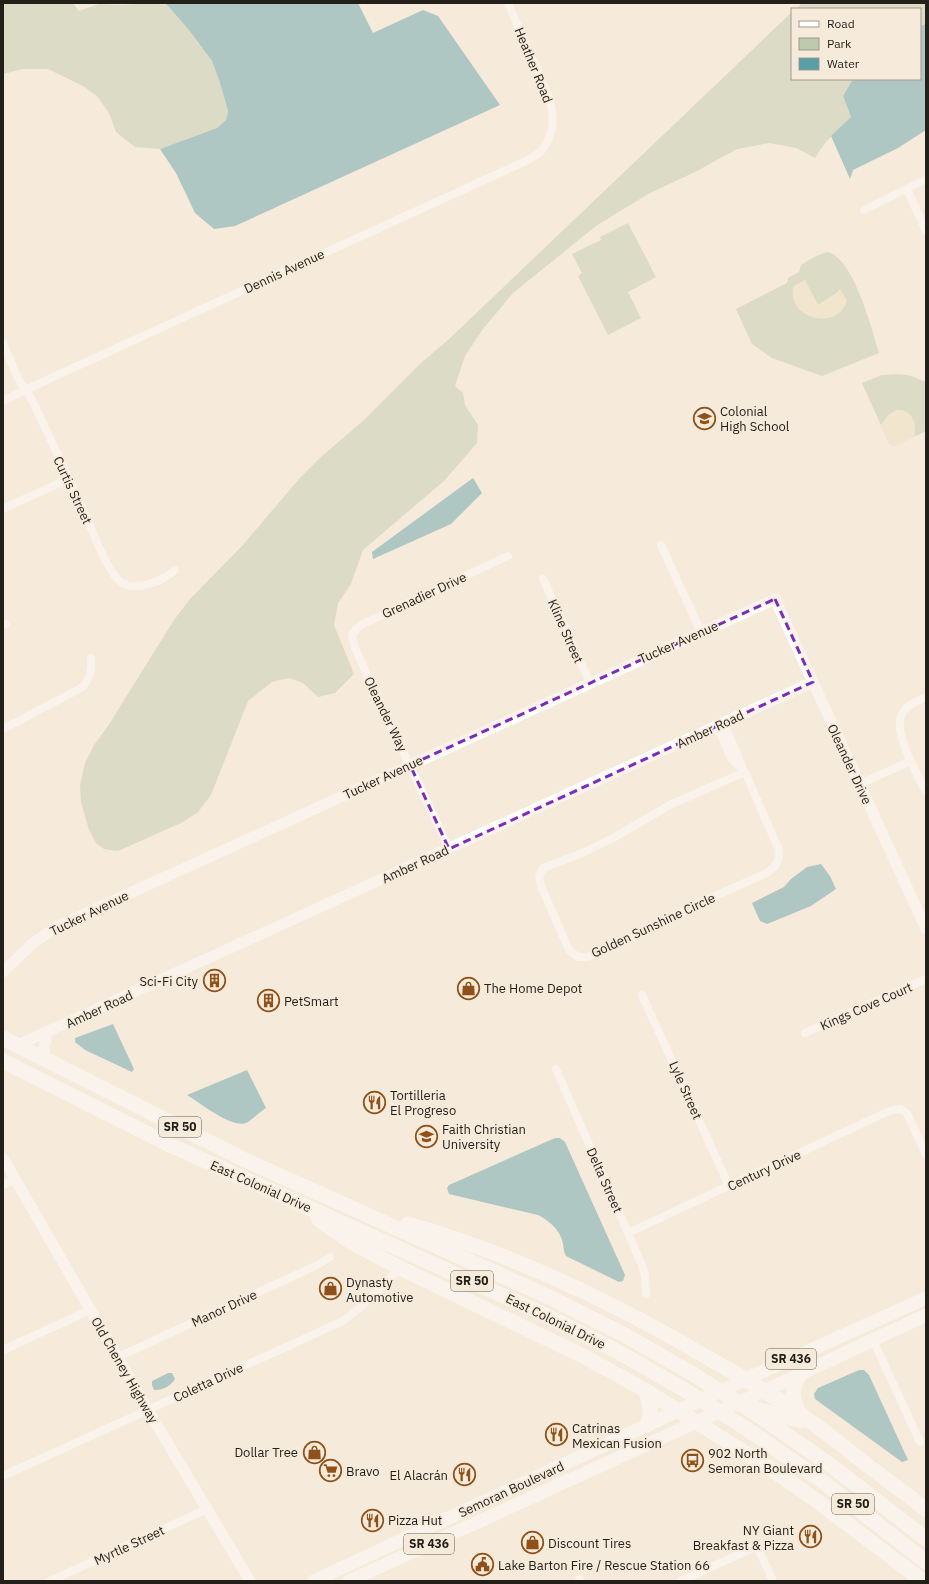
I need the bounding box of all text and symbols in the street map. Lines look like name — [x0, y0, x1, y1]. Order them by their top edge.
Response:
legend — [791, 8, 921, 80]
text: Road — [827, 16, 855, 31]
street label: Heather Road — [511, 25, 556, 106]
text: Park — [827, 36, 852, 51]
text: Water — [827, 56, 860, 71]
street label: Dennis Avenue — [241, 245, 327, 297]
place label: Colonial High School — [720, 403, 790, 435]
school or university icon: Colonial High School — [692, 405, 718, 431]
street label: Curtis Street — [49, 453, 96, 527]
street label: Grenadier Drive — [379, 568, 469, 622]
street label: Kline Street — [544, 597, 587, 666]
street label: Tucker Avenue — [636, 617, 721, 668]
street label: Oleander Way — [360, 674, 411, 755]
street label: Amber Road — [674, 707, 746, 752]
street label: Oleander Drive — [823, 721, 876, 807]
street label: Tucker Avenue — [341, 752, 426, 803]
street label: Amber Road — [379, 842, 451, 887]
street label: Tucker Avenue — [47, 887, 131, 940]
street label: Golden Sunshine Circle — [588, 889, 718, 962]
building icon: Sci-Fi City — [201, 968, 227, 994]
place label: Sci-Fi City — [140, 973, 199, 990]
shop icon: The Home Depot — [455, 975, 481, 1001]
street label: Kings Cove Court — [818, 979, 915, 1034]
place label: The Home Depot — [484, 980, 582, 997]
street label: Amber Road — [63, 987, 135, 1032]
building icon: PetSmart — [255, 988, 281, 1014]
place label: PetSmart — [284, 993, 339, 1010]
street label: Lyle Street — [665, 1058, 706, 1122]
place label: Tortilleria El Progreso — [390, 1087, 456, 1119]
restaurant icon: Tortilleria El Progreso — [361, 1089, 387, 1115]
road number: SR 50 — [159, 1117, 201, 1137]
place label: Faith Christian University — [442, 1121, 526, 1153]
school or university icon: Faith Christian University — [414, 1123, 440, 1149]
street label: Delta Street — [583, 1145, 626, 1215]
street label: Century Drive — [725, 1146, 804, 1195]
street label: East Colonial Drive — [208, 1157, 314, 1216]
road number: SR 50 — [451, 1271, 493, 1291]
place label: Dynasty Automotive — [346, 1274, 413, 1306]
shop icon: Dynasty Automotive — [317, 1276, 343, 1302]
street label: Manor Drive — [189, 1286, 260, 1331]
street label: East Colonial Drive — [503, 1290, 608, 1353]
street label: Old Cheney Highway — [87, 1314, 162, 1427]
road number: SR 436 — [766, 1349, 816, 1369]
street label: Coletta Drive — [171, 1359, 246, 1406]
place label: Catrinas Mexican Fusion — [572, 1420, 662, 1452]
restaurant icon: Catrinas Mexican Fusion — [544, 1422, 570, 1448]
shop icon: Dollar Tree — [301, 1439, 327, 1465]
place label: Dollar Tree — [234, 1444, 298, 1461]
place label: 902 North Semoran Boulevard — [708, 1445, 823, 1477]
bus stop icon: 902 North Semoran Boulevard — [679, 1447, 705, 1473]
supermarket icon: Bravo — [318, 1458, 344, 1484]
street label: Semoran Boulevard — [456, 1458, 567, 1521]
restaurant icon: El Alacrán — [451, 1462, 477, 1488]
place label: Bravo — [346, 1463, 380, 1480]
place label: El Alacrán — [389, 1467, 448, 1484]
road number: SR 50 — [832, 1494, 874, 1514]
restaurant icon: Pizza Hut — [359, 1507, 385, 1533]
place label: Pizza Hut — [388, 1512, 442, 1529]
street label: Myrtle Street — [91, 1522, 167, 1569]
place label: NY Giant Breakfast & Pizza — [693, 1522, 794, 1554]
restaurant icon: NY Giant Breakfast & Pizza — [797, 1524, 823, 1550]
shop icon: Discount Tires — [519, 1530, 545, 1556]
road number: SR 436 — [404, 1534, 454, 1554]
place label: Discount Tires — [548, 1535, 631, 1552]
public building icon: Lake Barton Fire / Rescue Station 66 — [469, 1552, 495, 1578]
place label: Lake Barton Fire / Rescue Station 66 — [498, 1557, 710, 1574]

